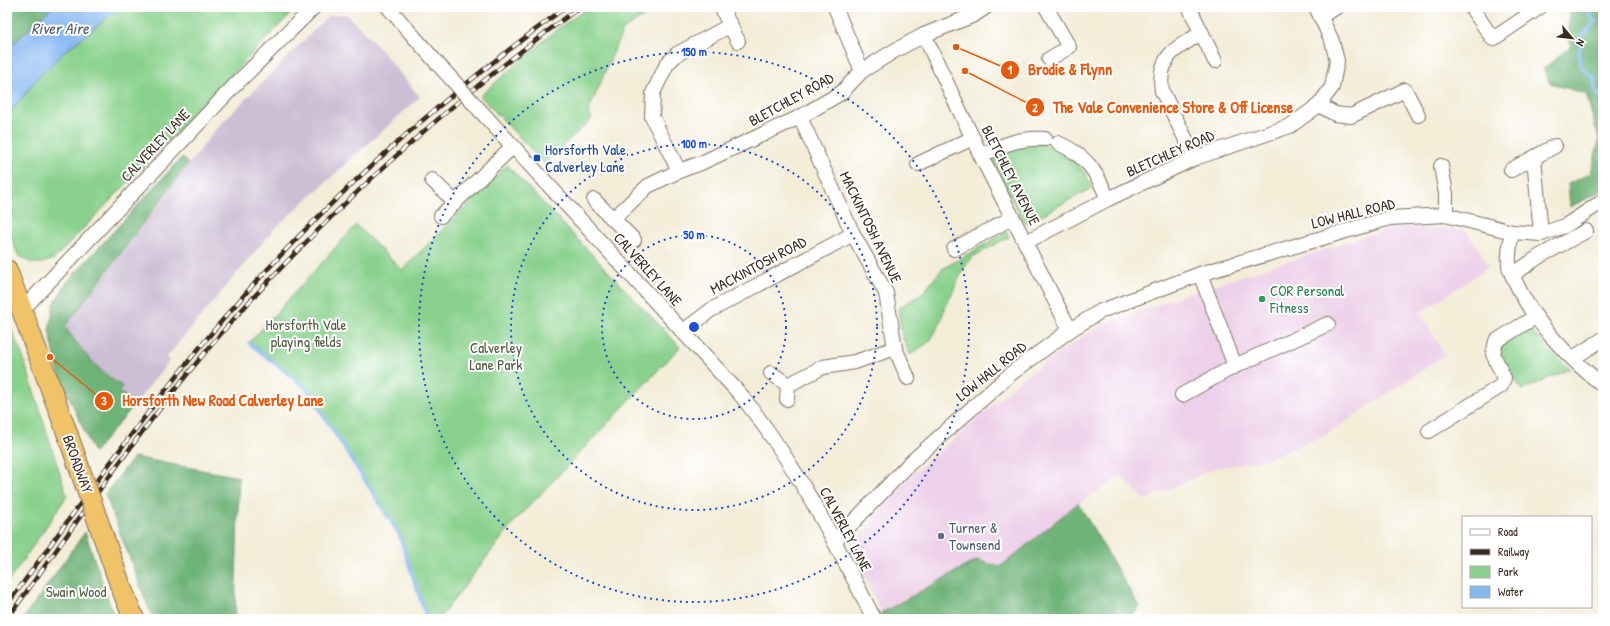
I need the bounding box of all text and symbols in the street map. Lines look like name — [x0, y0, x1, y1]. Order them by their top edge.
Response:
water label: River Aire — [31, 17, 89, 39]
north arrow — [1552, 18, 1592, 58]
text: N — [1573, 37, 1588, 49]
text: 150 m — [681, 43, 707, 60]
callout: Brodie & Flynn — [1000, 56, 1121, 84]
text: Brodie & Flynn — [1028, 58, 1112, 81]
text: 1 — [1008, 61, 1013, 78]
street label: BLETCHLEY ROAD — [745, 67, 838, 131]
callout: The Vale Convenience Store & Off License — [1025, 93, 1302, 121]
text: The Vale Convenience Store & Off License — [1052, 96, 1294, 118]
text: 2 — [1032, 99, 1038, 116]
street label: CALVERLEY LANE — [116, 104, 195, 186]
street label: BLETCHLEY AVENUE — [977, 121, 1045, 229]
street label: BLETCHLEY ROAD — [1123, 124, 1218, 182]
text: 100 m — [681, 135, 707, 152]
place label: Horsforth Vale, Calverley Lane — [545, 139, 629, 177]
marker: Horsforth Vale, Calverley Lane — [532, 153, 542, 163]
street label: MACKINTOSH AVENUE — [835, 168, 907, 287]
street label: LOW HALL ROAD — [1309, 192, 1398, 233]
text: 50 m — [683, 226, 705, 243]
street label: CALVERLEY LANE — [609, 227, 687, 311]
street label: MACKINTOSH ROAD — [706, 230, 811, 299]
place label: COR Personal Fitness — [1269, 280, 1344, 318]
marker: COR Personal Fitness — [1257, 294, 1267, 304]
park label: Horsforth Vale playing fields — [265, 314, 347, 352]
centre of rings — [687, 320, 701, 334]
street label: LOW HALL ROAD — [951, 335, 1031, 406]
park label: Calverley Lane Park — [470, 337, 522, 375]
callout: Horsforth New Road Calverley Lane — [94, 387, 332, 415]
text: Horsforth New Road Calverley Lane — [122, 389, 324, 412]
text: 3 — [101, 392, 107, 409]
street label: BROADWAY — [58, 432, 98, 496]
street label: CALVERLEY LANE — [815, 483, 877, 575]
legend — [1462, 516, 1592, 608]
place label: Turner & Townsend — [949, 517, 1000, 555]
text: Road — [1498, 523, 1518, 540]
marker: Turner & Townsend — [936, 531, 946, 541]
text: Railway — [1498, 543, 1529, 560]
text: Park — [1498, 563, 1518, 580]
park label: Swain Wood — [46, 581, 106, 602]
text: Water — [1498, 583, 1524, 600]

